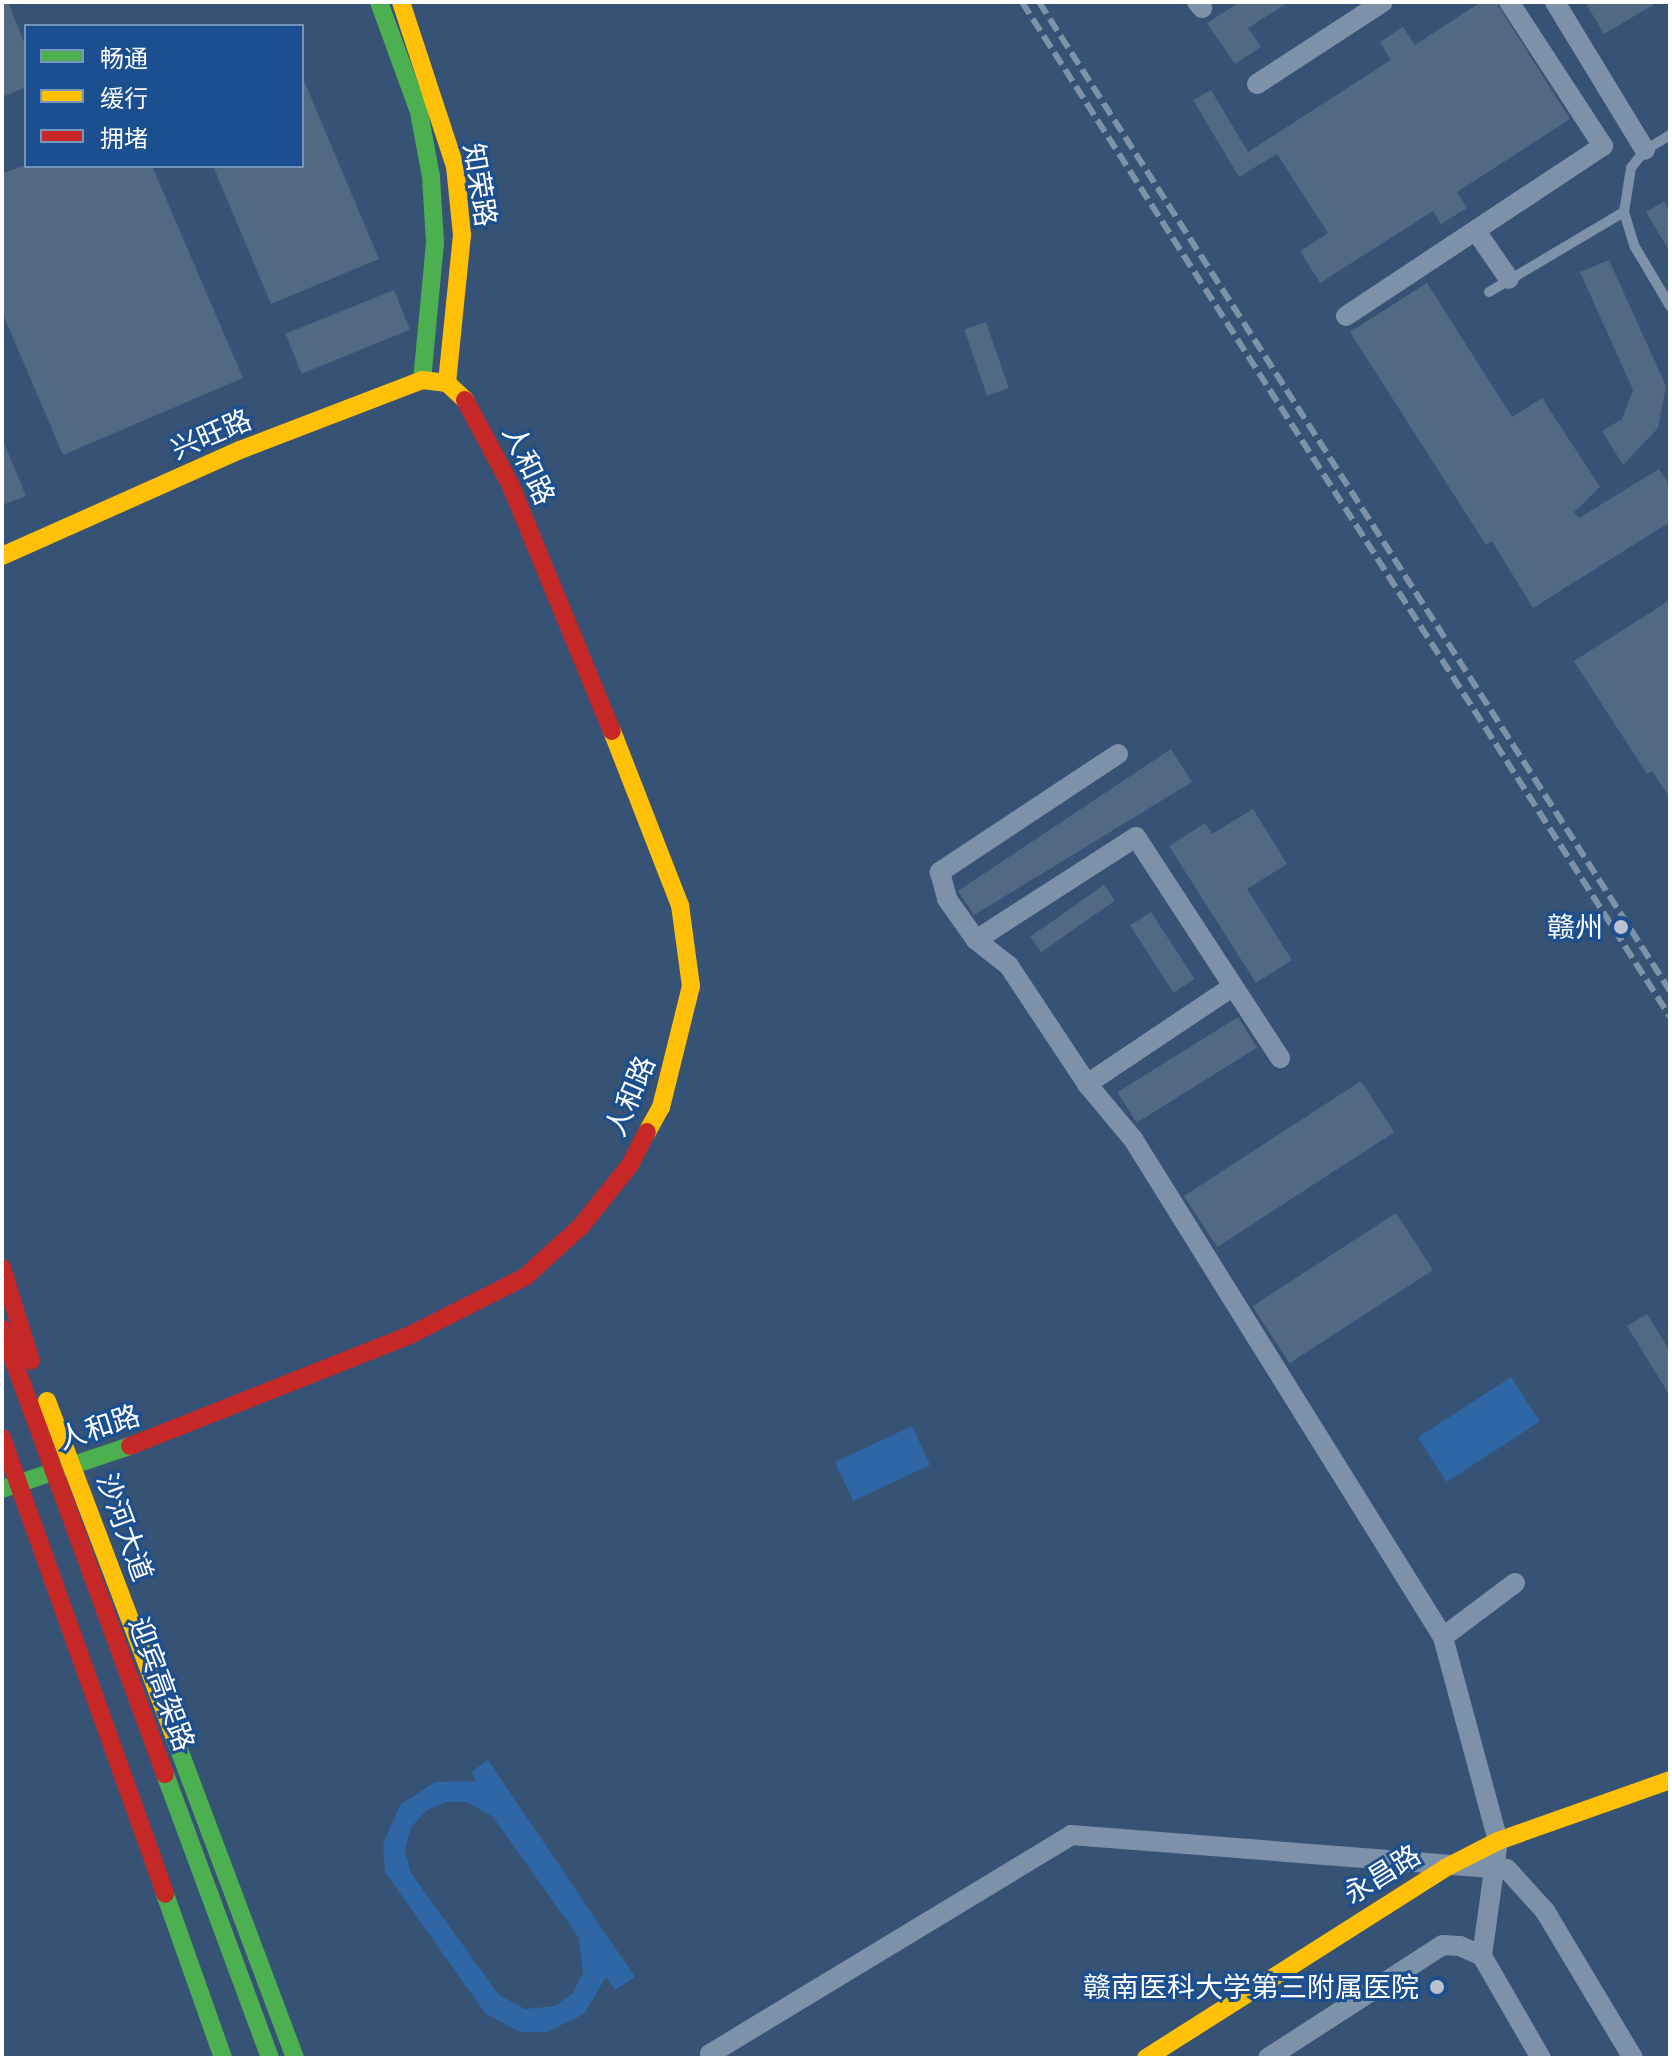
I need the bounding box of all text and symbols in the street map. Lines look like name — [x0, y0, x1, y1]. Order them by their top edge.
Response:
legend — [24, 24, 304, 168]
text: 畅通 — [100, 42, 148, 74]
text: 缓行 — [100, 82, 148, 114]
text: 拥堵 — [100, 122, 148, 154]
street label: 知荣路 — [457, 141, 503, 229]
street label: 兴旺路 — [166, 402, 256, 466]
street label: 人和路 — [496, 420, 562, 510]
place label: 赣州 — [1547, 910, 1603, 944]
marker: 赣州 — [1610, 916, 1632, 938]
street label: 人和路 — [598, 1051, 662, 1141]
street label: 人和路 — [54, 1398, 144, 1456]
street label: 沙河大道 — [90, 1469, 160, 1585]
street label: 迎宾高架路 — [122, 1612, 202, 1756]
street label: 永昌路 — [1337, 1837, 1427, 1911]
place label: 赣南医科大学第三附属医院 — [1083, 1970, 1419, 2004]
marker: 赣南医科大学第三附属医院 — [1426, 1976, 1448, 1998]

